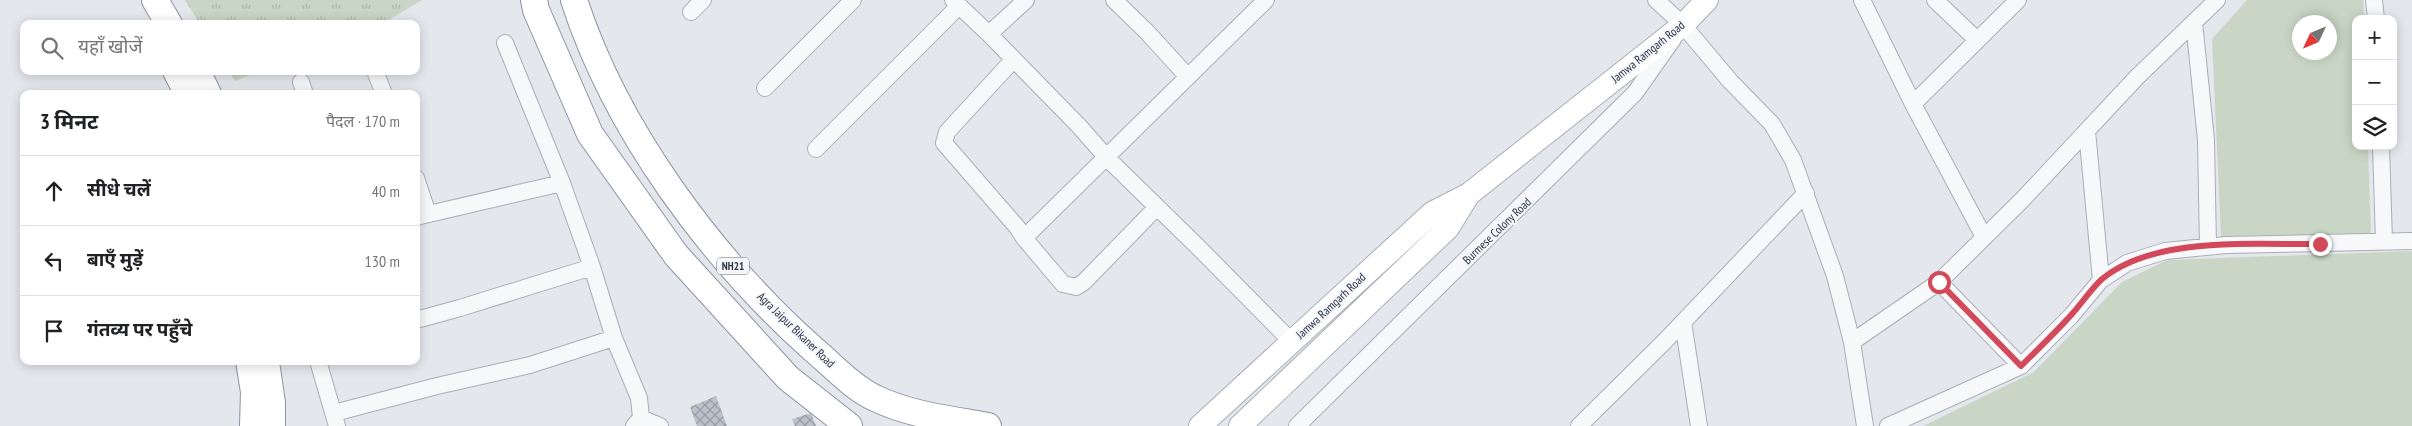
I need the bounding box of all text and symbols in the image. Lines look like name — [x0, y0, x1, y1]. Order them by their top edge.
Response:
north arrow — [2292, 15, 2337, 60]
map controls — [2352, 15, 2397, 150]
button: + — [2352, 15, 2397, 60]
street label: Jamwa Ramgarh Road — [1607, 18, 1687, 86]
search box — [20, 20, 420, 75]
icon: search — [38, 34, 66, 62]
text: यहाँ खोजें — [78, 34, 143, 58]
button: − — [2352, 60, 2397, 105]
button: layers — [2352, 105, 2397, 150]
text: 3 मिनट — [40, 108, 98, 135]
text: पैदल · 170 m — [326, 111, 400, 131]
icon: ahead — [40, 177, 68, 205]
text: सीधे चलें — [87, 177, 151, 201]
text: 40 m — [372, 181, 400, 201]
street label: Burmese Colony Road — [1459, 194, 1534, 267]
route end — [2309, 233, 2332, 256]
icon: left — [40, 247, 68, 275]
text: बाएँ मुड़ें — [87, 247, 143, 271]
text: 130 m — [365, 251, 400, 271]
road number: NH21 — [717, 258, 749, 274]
street label: Jamwa Ramgarh Road — [1292, 270, 1369, 342]
route start — [1928, 271, 1951, 294]
street label: Agra Jaipur Bikaner Road — [754, 289, 838, 371]
icon: arrive — [40, 317, 68, 345]
text: गंतव्य पर पहुँचे — [87, 317, 192, 341]

